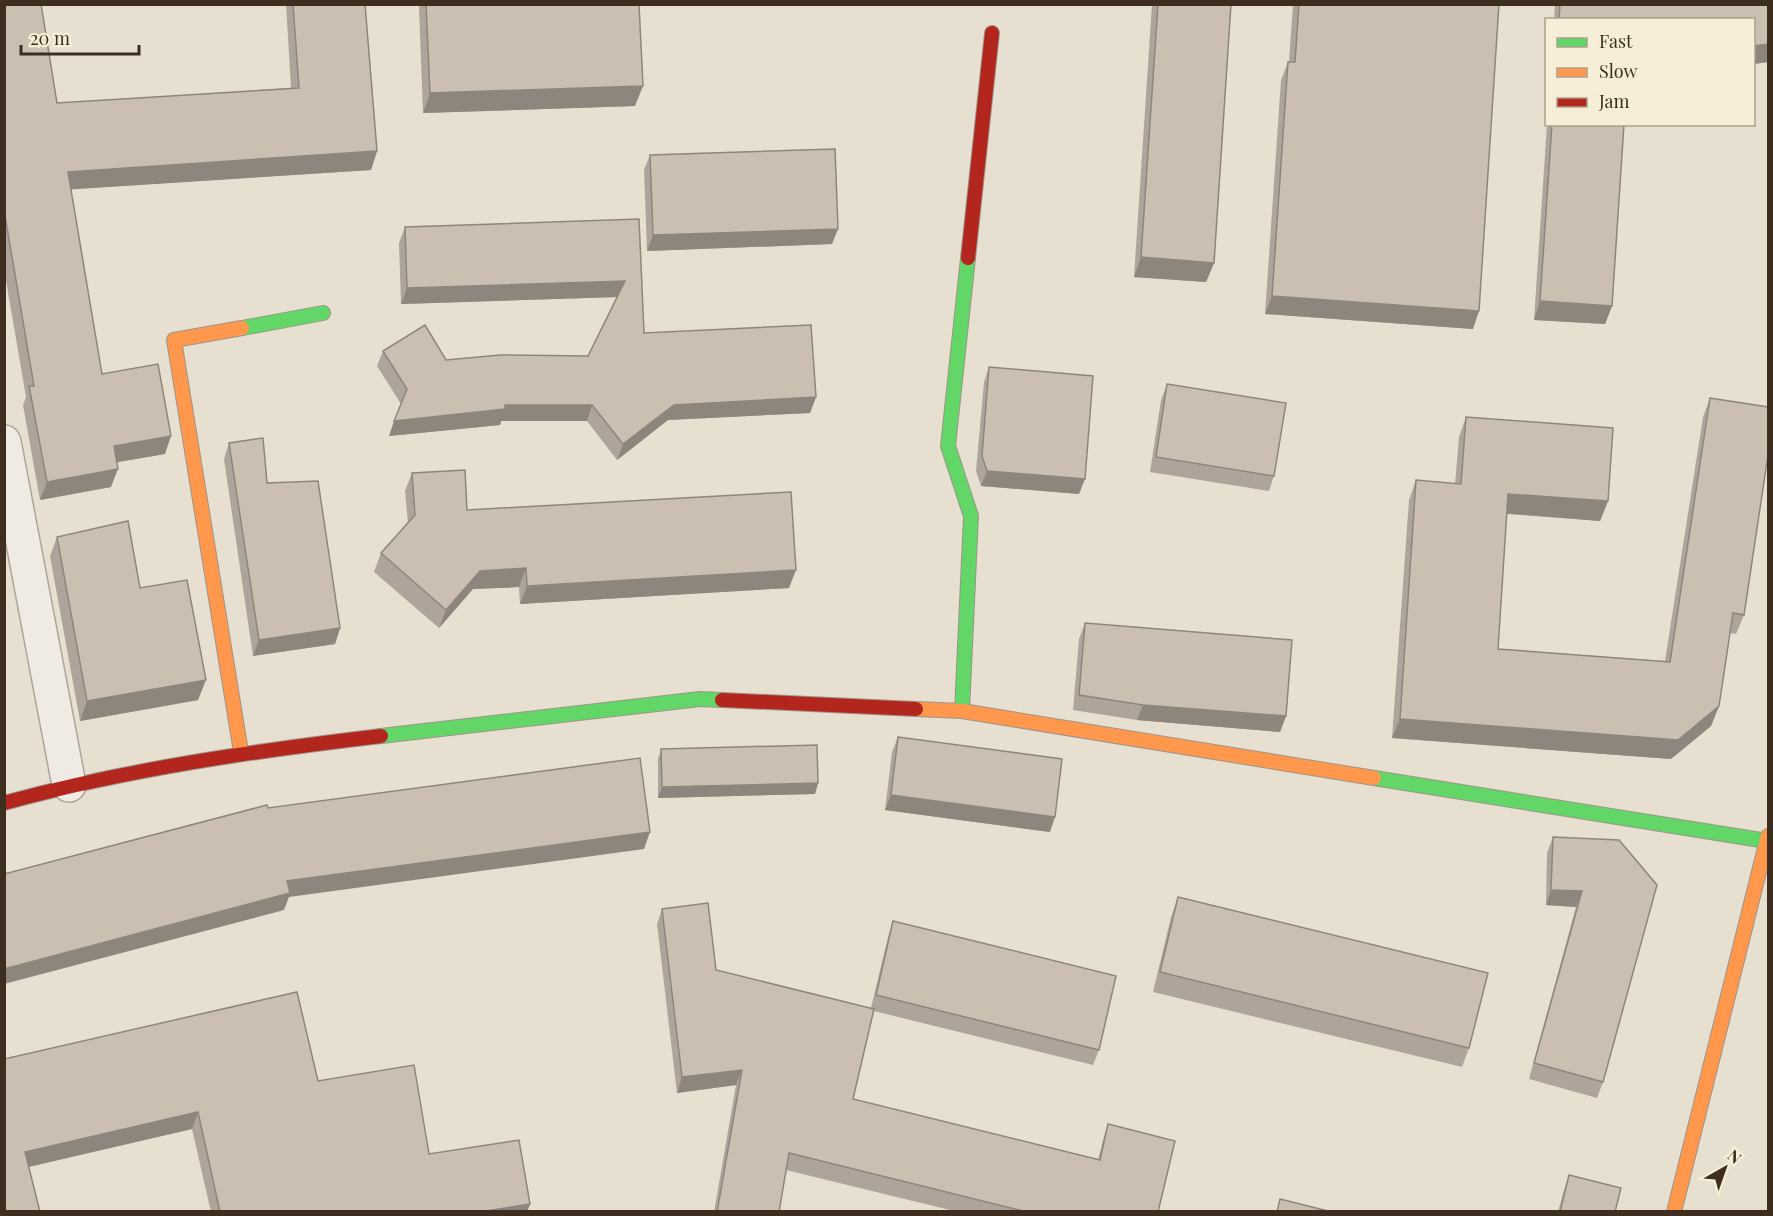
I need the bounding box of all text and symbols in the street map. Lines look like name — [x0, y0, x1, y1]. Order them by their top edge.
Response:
scale bar — [21, 18, 140, 56]
legend — [1545, 18, 1755, 126]
text: 20 m — [30, 26, 70, 50]
text: Fast — [1599, 29, 1633, 53]
text: Slow — [1599, 59, 1637, 83]
text: Jam — [1598, 89, 1629, 113]
north arrow — [1695, 1138, 1755, 1198]
text: N — [1724, 1144, 1746, 1168]

